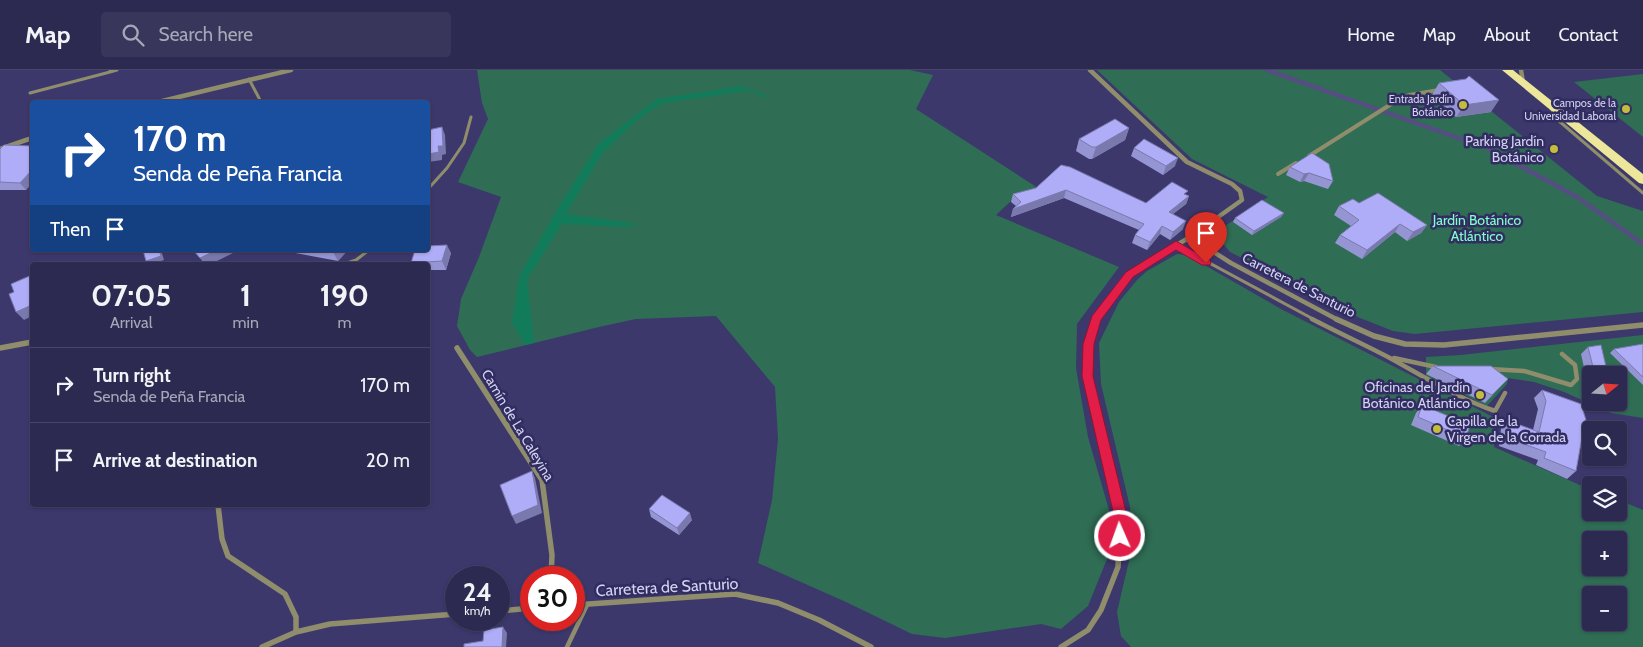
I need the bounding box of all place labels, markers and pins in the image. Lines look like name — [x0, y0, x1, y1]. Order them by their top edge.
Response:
place label: Entrada Jardín Botánico — [1389, 92, 1453, 119]
place label: Campos de la Universidad Laboral — [1524, 96, 1617, 123]
marker: Entrada Jardín Botánico — [1457, 99, 1469, 111]
marker: Campos de la Universidad Laboral — [1620, 103, 1632, 115]
place label: Parking Jardín Botánico — [1465, 132, 1544, 166]
marker: Parking Jardín Botánico — [1548, 143, 1560, 155]
pin — [1185, 212, 1227, 263]
place label: Oficinas del Jardín Botánico Atlántico — [1362, 378, 1470, 412]
marker: Oficinas del Jardín Botánico Atlántico — [1474, 389, 1486, 401]
place label: Capilla de la Virgen de la Corrada — [1447, 412, 1566, 446]
marker: Capilla de la Virgen de la Corrada — [1431, 423, 1443, 435]

